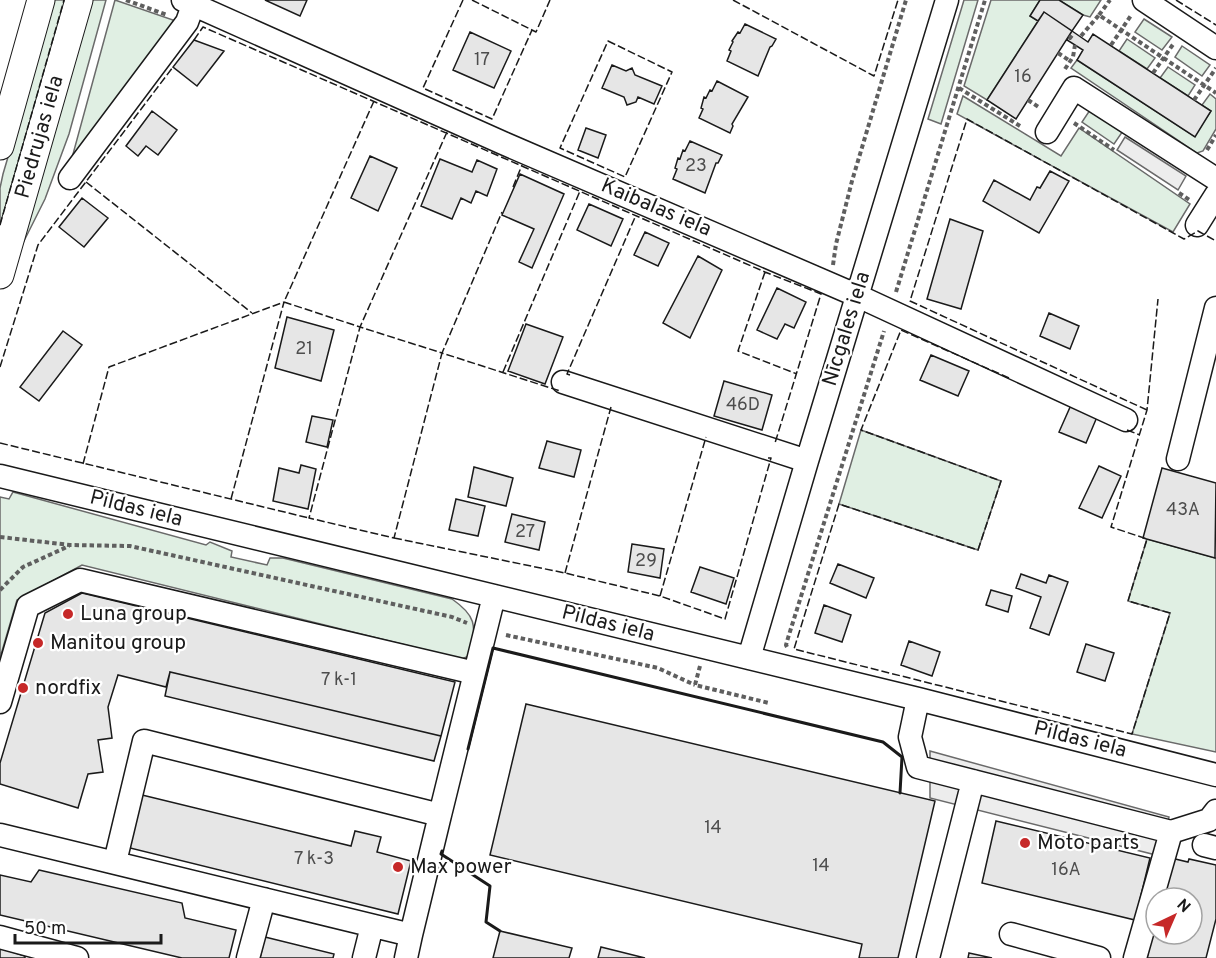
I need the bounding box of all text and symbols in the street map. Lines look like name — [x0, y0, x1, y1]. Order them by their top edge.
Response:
house number: 17 — [474, 49, 490, 72]
house number: 16 — [1014, 66, 1032, 89]
street label: Piedrujas iela — [10, 72, 70, 202]
house number: 23 — [685, 155, 707, 178]
street label: Kaibalas iela — [597, 173, 715, 243]
street label: Nīcgales iela — [817, 268, 877, 390]
house number: 21 — [295, 338, 313, 361]
house number: 46D — [726, 394, 760, 417]
street label: Pildas iela — [87, 484, 185, 534]
house number: 43A — [1166, 499, 1200, 522]
house number: 27 — [515, 521, 535, 544]
house number: 29 — [635, 550, 657, 573]
street label: Pildas iela — [559, 599, 657, 649]
place label: Luna group — [80, 601, 187, 628]
marker: Luna group — [61, 607, 75, 621]
place label: Manitou group — [50, 630, 186, 657]
marker: Manitou group — [31, 636, 45, 650]
house number: 7 k-1 — [321, 669, 357, 692]
place label: nordfix — [35, 675, 102, 702]
marker: nordfix — [16, 681, 30, 695]
street label: Pildas iela — [1031, 715, 1129, 765]
house number: 14 — [704, 817, 722, 840]
place label: Moto parts — [1037, 830, 1139, 857]
marker: Moto parts — [1018, 836, 1032, 850]
house number: 7 k-3 — [294, 848, 334, 871]
place label: Max power — [410, 854, 512, 881]
house number: 14 — [812, 855, 830, 878]
house number: 16A — [1051, 859, 1081, 882]
marker: Max power — [391, 860, 405, 874]
north arrow — [1144, 886, 1204, 946]
text: N — [1172, 895, 1194, 918]
scale bar — [15, 907, 160, 945]
text: 50 m — [24, 918, 66, 941]

